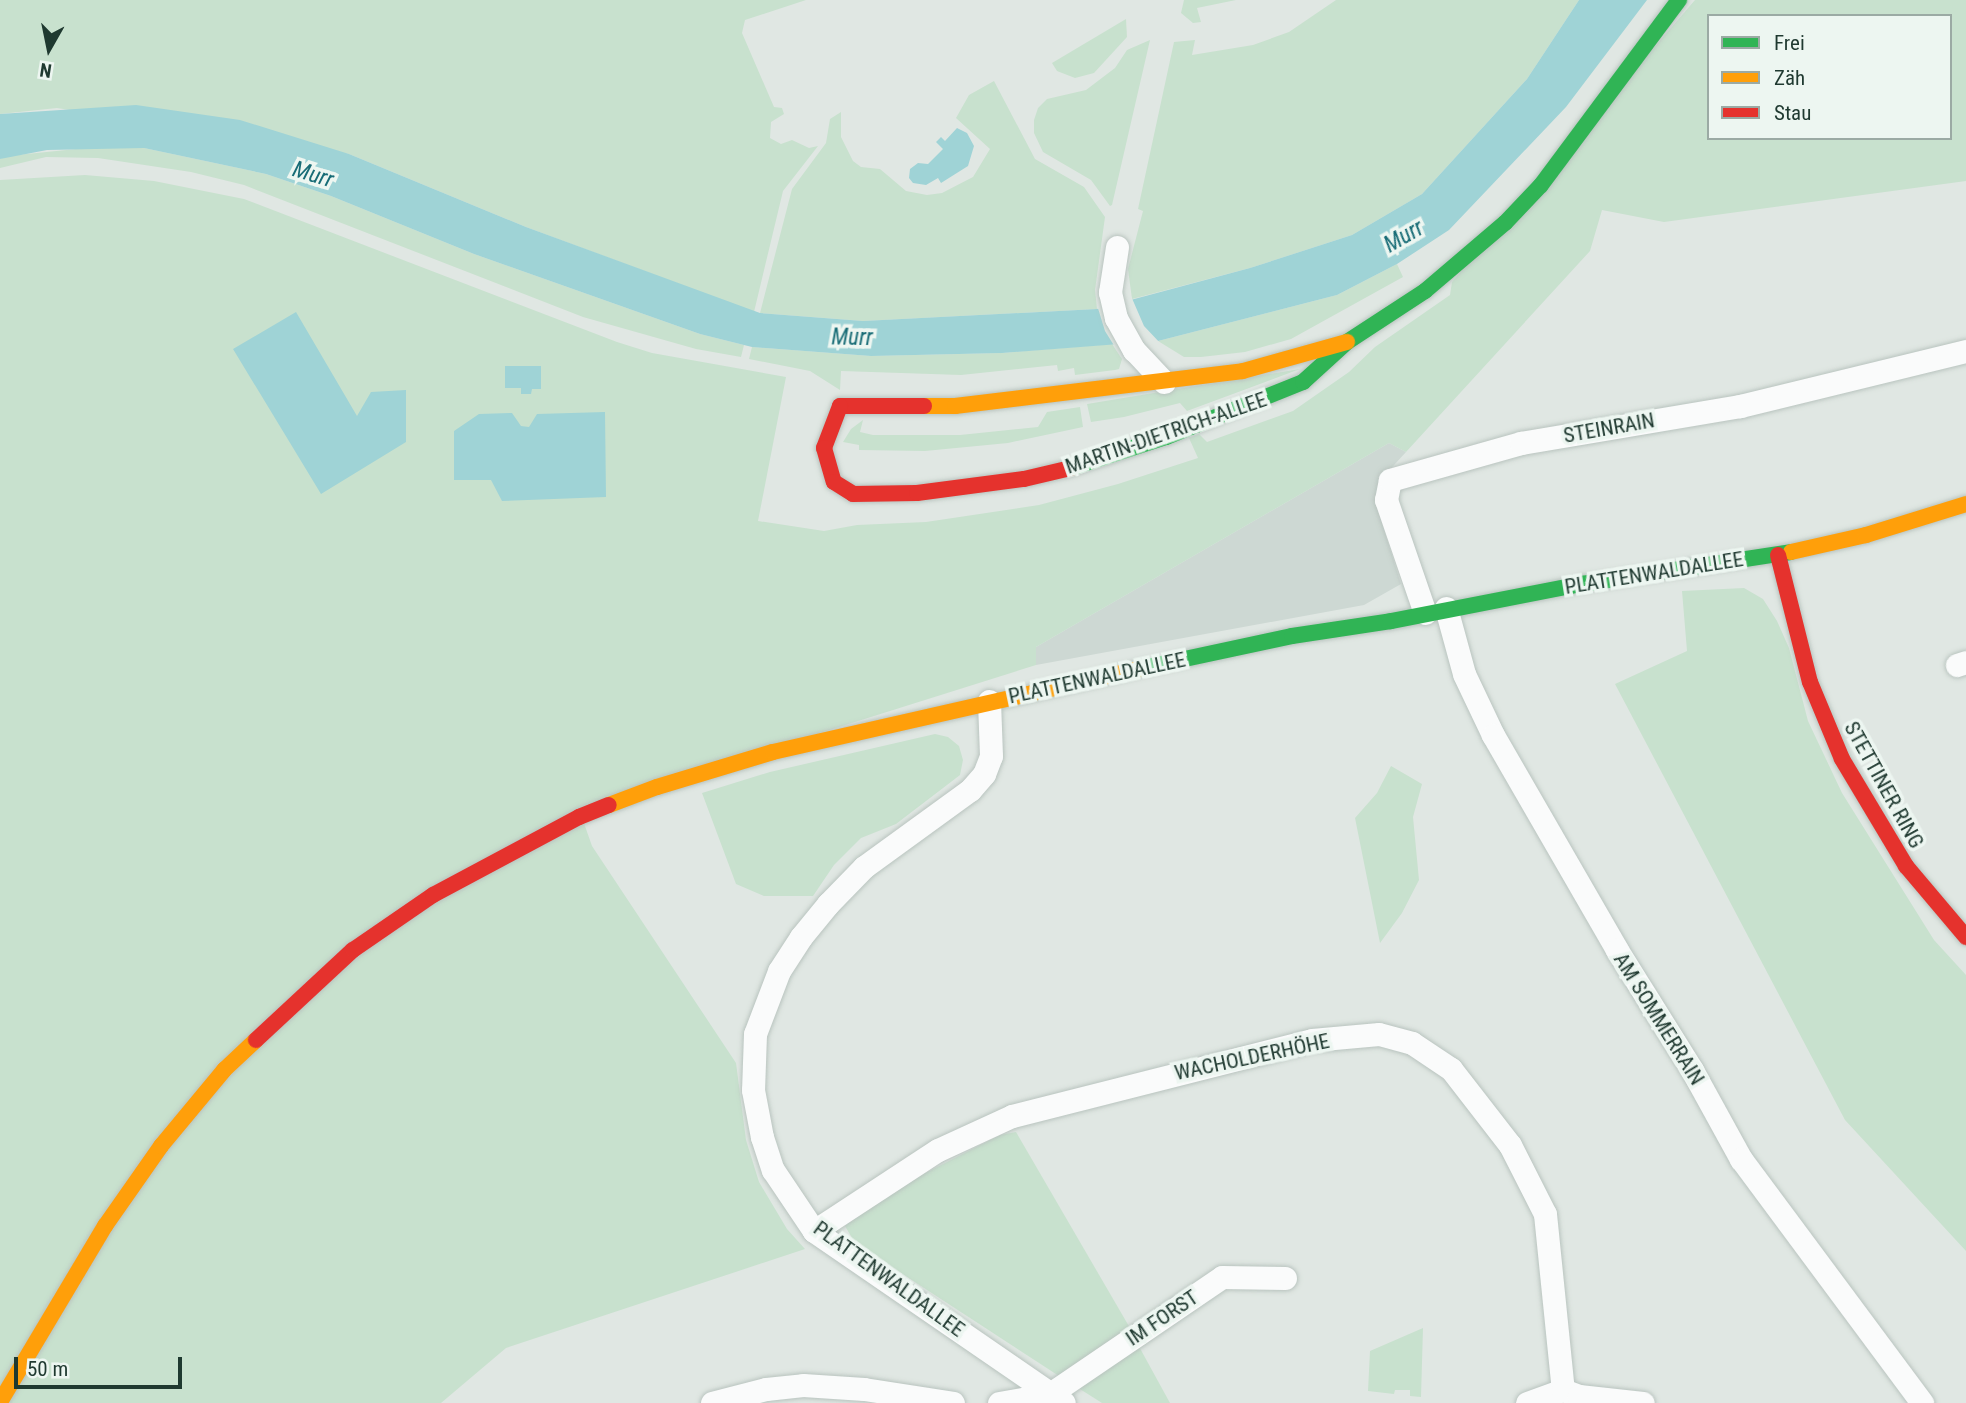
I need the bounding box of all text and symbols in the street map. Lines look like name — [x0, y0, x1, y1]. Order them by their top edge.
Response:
north arrow — [14, 14, 84, 84]
legend — [1707, 14, 1952, 140]
text: Frei — [1774, 31, 1805, 55]
text: N — [38, 58, 53, 83]
text: Zäh — [1774, 66, 1805, 90]
text: Stau — [1774, 101, 1811, 125]
water label: Murr — [289, 156, 337, 194]
water label: Murr — [1379, 215, 1429, 259]
water label: Murr — [831, 324, 873, 352]
street label: MARTIN-DIETRICH-ALLEE — [1062, 387, 1270, 479]
street label: STEINRAIN — [1561, 408, 1657, 448]
street label: PLATTENWALDALLEE — [1563, 546, 1745, 600]
street label: PLATTENWALDALLEE — [1006, 647, 1188, 709]
street label: STETTINER RING — [1839, 717, 1929, 853]
street label: AM SOMMERRAIN — [1608, 948, 1710, 1090]
street label: WACHOLDERHÖHE — [1172, 1028, 1332, 1086]
street label: PLATTENWALDALLEE — [809, 1216, 969, 1342]
street label: IM FORST — [1121, 1285, 1203, 1351]
scale bar — [18, 1344, 186, 1388]
text: 50 m — [27, 1357, 68, 1381]

